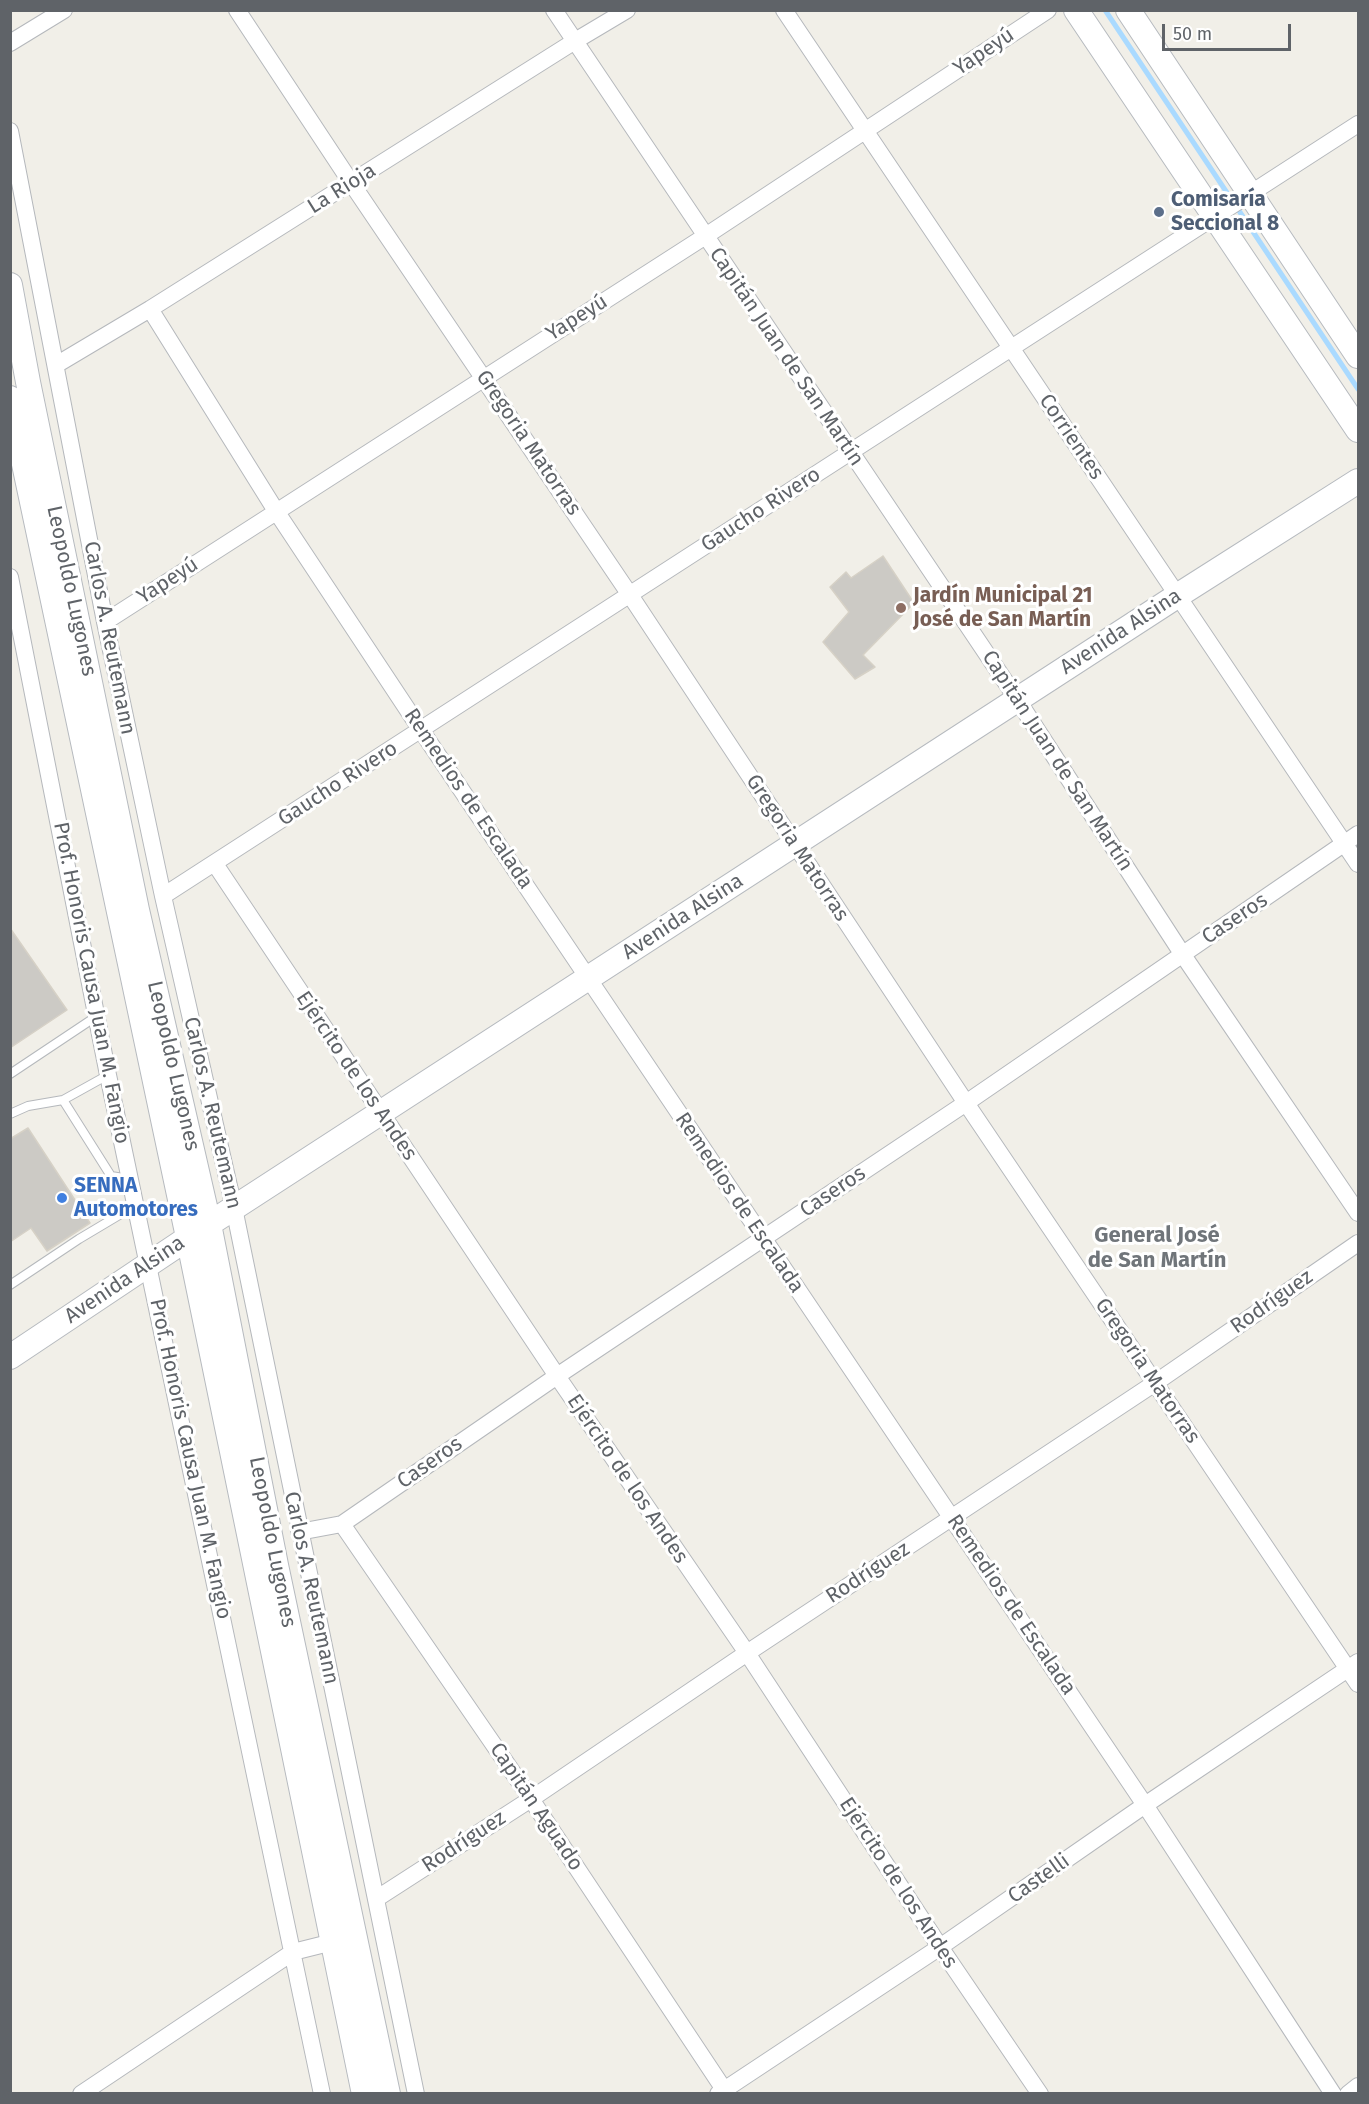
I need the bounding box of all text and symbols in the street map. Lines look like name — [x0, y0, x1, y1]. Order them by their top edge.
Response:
scale bar — [1165, 12, 1294, 50]
street label: Yapeyú — [949, 23, 1019, 81]
text: 50 m — [1173, 23, 1212, 45]
street label: La Rioja — [303, 158, 381, 220]
place label: Comisaría Seccional 8 — [1171, 187, 1279, 237]
marker: Comisaría Seccional 8 — [1152, 205, 1166, 219]
street label: Capitán Juan de San Martín — [703, 243, 869, 471]
street label: Yapeyú — [542, 289, 612, 347]
street label: Gregoria Matorras — [470, 366, 586, 520]
street label: Corrientes — [1033, 389, 1109, 485]
street label: Gaucho Rivero — [697, 462, 825, 558]
street label: Leopoldo Lugones — [41, 503, 101, 679]
street label: Carlos A. Reutemann — [78, 539, 140, 737]
street label: Yapeyú — [133, 552, 203, 610]
place label: Jardín Municipal 21 José de San Martín — [913, 583, 1093, 633]
street label: Avenida Alsina — [1056, 584, 1186, 680]
marker: Jardín Municipal 21 José de San Martín — [894, 601, 908, 615]
street label: Capitán Juan de San Martín — [976, 646, 1138, 876]
street label: Remedios de Escalada — [398, 704, 538, 894]
street label: Gaucho Rivero — [274, 736, 402, 832]
street label: Gregoria Matorras — [740, 770, 854, 926]
street label: Prof. Honoris Causa Juan M. Fangio — [47, 820, 135, 1146]
street label: Avenida Alsina — [618, 869, 748, 965]
street label: Caseros — [1197, 888, 1273, 950]
street label: Leopoldo Lugones — [141, 979, 205, 1153]
street label: Ejército de los Andes — [290, 987, 422, 1165]
street label: Carlos A. Reutemann — [178, 1015, 246, 1211]
street label: Remedios de Escalada — [669, 1108, 809, 1298]
street label: Caseros — [795, 1161, 871, 1223]
place label: SENNA Automotores — [74, 1173, 198, 1223]
marker: SENNA Automotores — [55, 1191, 69, 1205]
district label: General José de San Martín — [1088, 1223, 1226, 1274]
street label: Avenida Alsina — [60, 1231, 190, 1329]
street label: Rodríguez — [1226, 1265, 1318, 1339]
street label: Gregoria Matorras — [1089, 1294, 1205, 1448]
street label: Prof. Honoris Causa Juan M. Fangio — [144, 1296, 236, 1622]
street label: Ejército de los Andes — [561, 1390, 693, 1568]
street label: Caseros — [393, 1432, 467, 1494]
street label: Leopoldo Lugones — [243, 1454, 301, 1630]
street label: Carlos A. Reutemann — [278, 1489, 344, 1687]
street label: Remedios de Escalada — [941, 1510, 1081, 1700]
street label: Rodríguez — [821, 1537, 915, 1609]
street label: Capitán Aguado — [484, 1738, 588, 1876]
street label: Ejército de los Andes — [833, 1793, 963, 1973]
street label: Rodríguez — [417, 1806, 511, 1878]
street label: Castelli — [1003, 1849, 1075, 1909]

